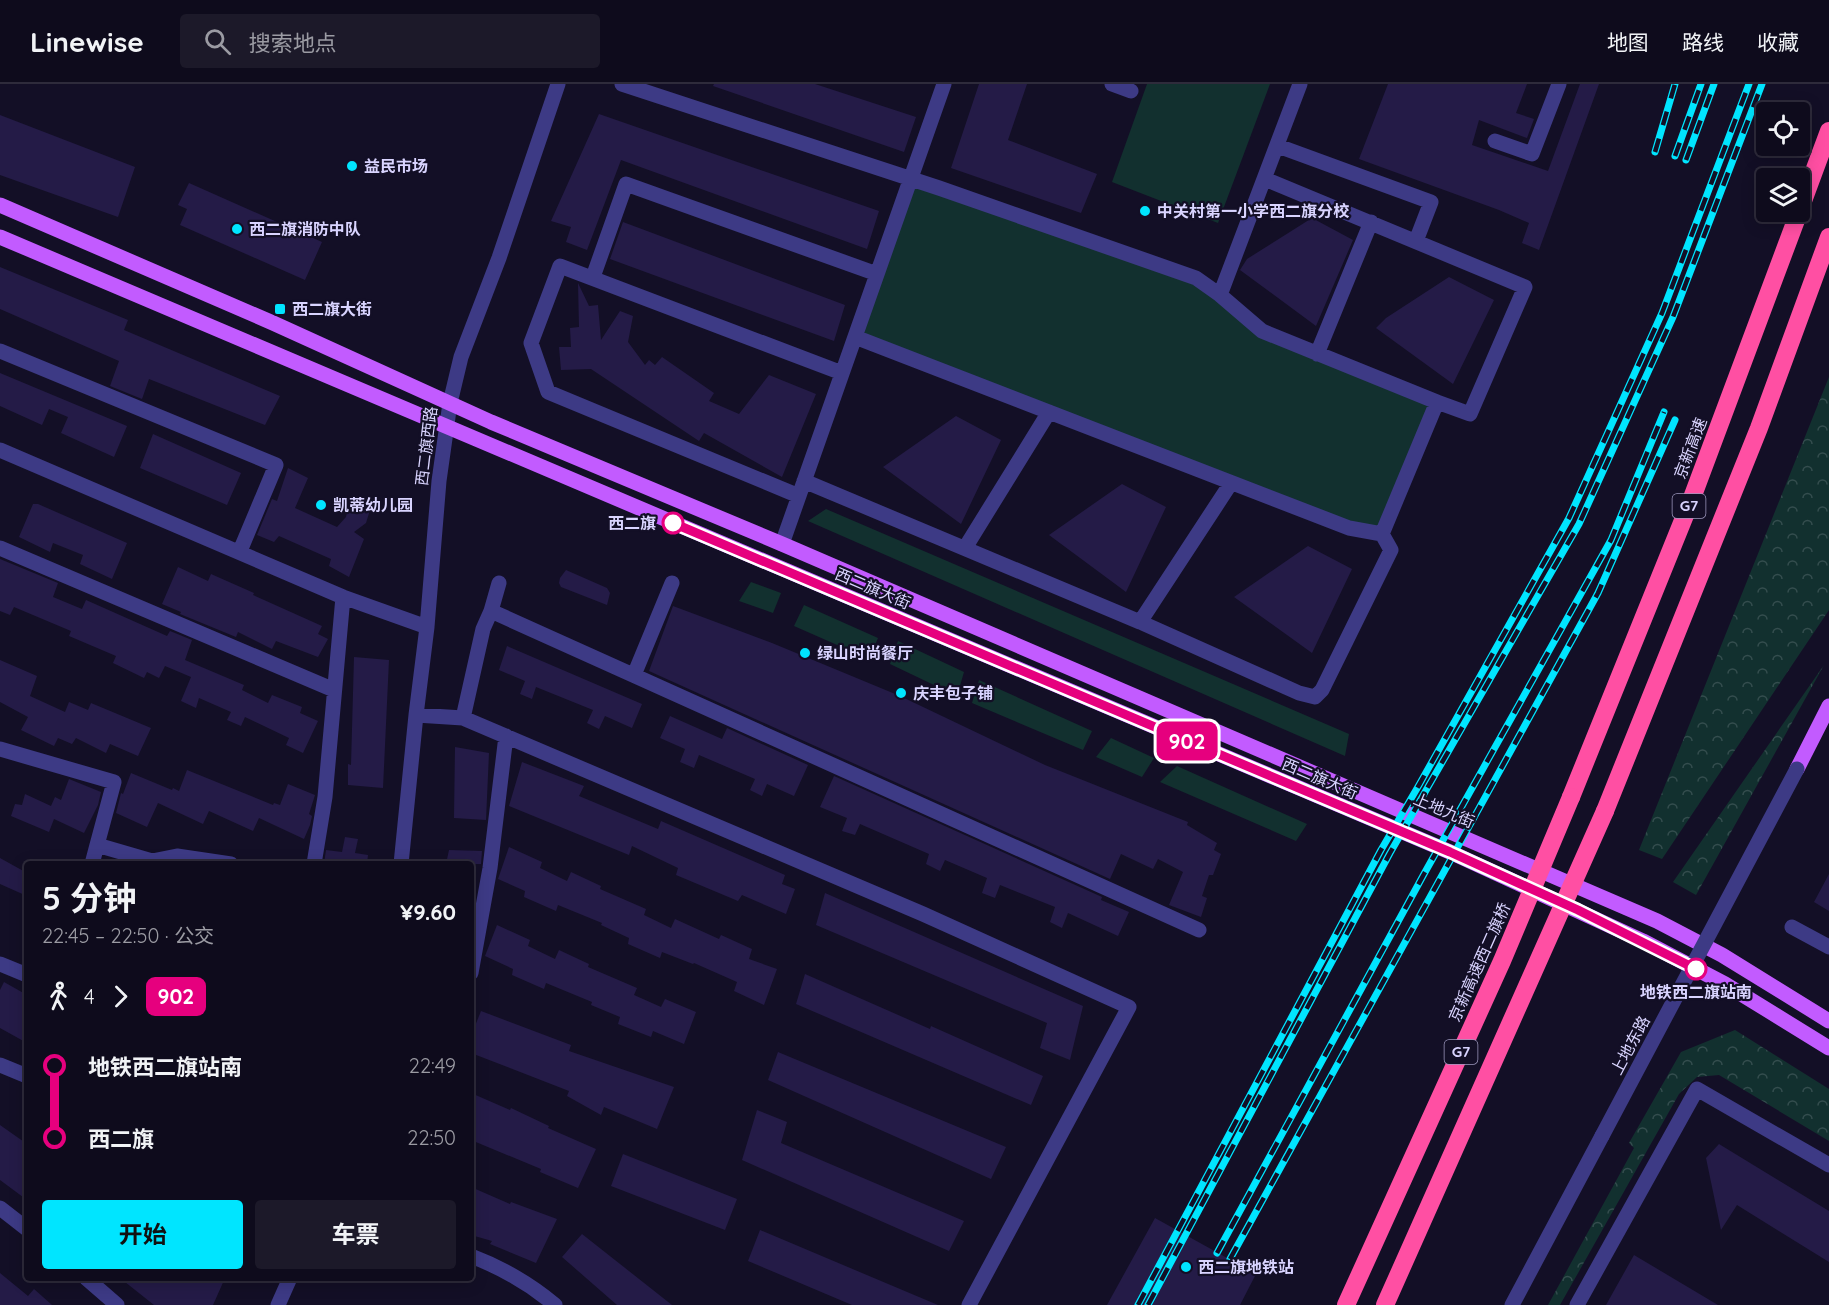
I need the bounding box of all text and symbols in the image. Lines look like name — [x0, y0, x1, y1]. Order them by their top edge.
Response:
search box — [180, 14, 600, 68]
text: Linewise — [30, 24, 144, 59]
icon: search — [201, 25, 234, 58]
text: 搜索地点 — [249, 29, 337, 57]
text: 地图 — [1607, 29, 1649, 55]
text: 路线 — [1682, 29, 1724, 55]
text: 收藏 — [1757, 29, 1799, 55]
map controls — [1756, 102, 1810, 222]
button: locate — [1756, 102, 1810, 156]
place label: 益民市场 — [364, 156, 428, 176]
marker: 益民市场 — [345, 159, 359, 173]
button: layers — [1756, 168, 1810, 222]
place label: 中关村第一小学西二旗分校 — [1157, 201, 1350, 221]
marker: 中关村第一小学西二旗分校 — [1138, 204, 1152, 218]
place label: 西二旗消防中队 — [249, 219, 361, 239]
marker: 西二旗消防中队 — [230, 222, 244, 236]
place label: 西二旗大街 — [292, 299, 372, 319]
marker: 西二旗大街 — [273, 302, 287, 316]
street label: 西二旗西路 — [411, 405, 441, 487]
street label: 京新高速 — [1669, 415, 1711, 481]
road number: G7 — [1672, 494, 1706, 518]
place label: 凯蒂幼儿园 — [333, 495, 413, 515]
marker: 凯蒂幼儿园 — [314, 498, 328, 512]
marker: 西二旗 — [662, 512, 684, 534]
place label: 西二旗 — [608, 513, 656, 533]
street label: 西二旗大街 — [832, 563, 914, 613]
place label: 绿山时尚餐厅 — [817, 643, 913, 663]
marker: 绿山时尚餐厅 — [798, 646, 812, 660]
place label: 庆丰包子铺 — [913, 683, 993, 703]
marker: 庆丰包子铺 — [894, 686, 908, 700]
line badge: 902 — [1152, 722, 1222, 760]
text: 902 — [1169, 728, 1205, 754]
street label: 西二旗大街 — [1279, 753, 1361, 803]
street label: 上地九街 — [1411, 788, 1477, 832]
text: 5 分钟 — [42, 877, 136, 918]
text: ¥9.60 — [400, 898, 456, 926]
street label: 京新高速西二旗桥 — [1444, 899, 1514, 1025]
text: 22:45 – 22:50 · 公交 — [42, 923, 214, 948]
marker: 地铁西二旗站南 — [1685, 958, 1707, 980]
icon: walk — [42, 980, 75, 1013]
icon: forward — [104, 980, 137, 1013]
place label: 地铁西二旗站南 — [1640, 982, 1752, 1002]
text: 902 — [158, 983, 194, 1009]
text: 4 — [84, 984, 95, 1009]
street label: 上地东路 — [1606, 1012, 1654, 1078]
road number: G7 — [1444, 1040, 1478, 1064]
text: 地铁西二旗站南 — [88, 1053, 242, 1081]
text: 22:49 — [409, 1053, 456, 1078]
text: 西二旗 — [88, 1125, 154, 1153]
text: 22:50 — [407, 1125, 456, 1150]
button: 开始 — [42, 1200, 243, 1269]
button: 车票 — [255, 1200, 456, 1269]
place label: 西二旗地铁站 — [1198, 1257, 1294, 1277]
marker: 西二旗地铁站 — [1179, 1260, 1193, 1274]

